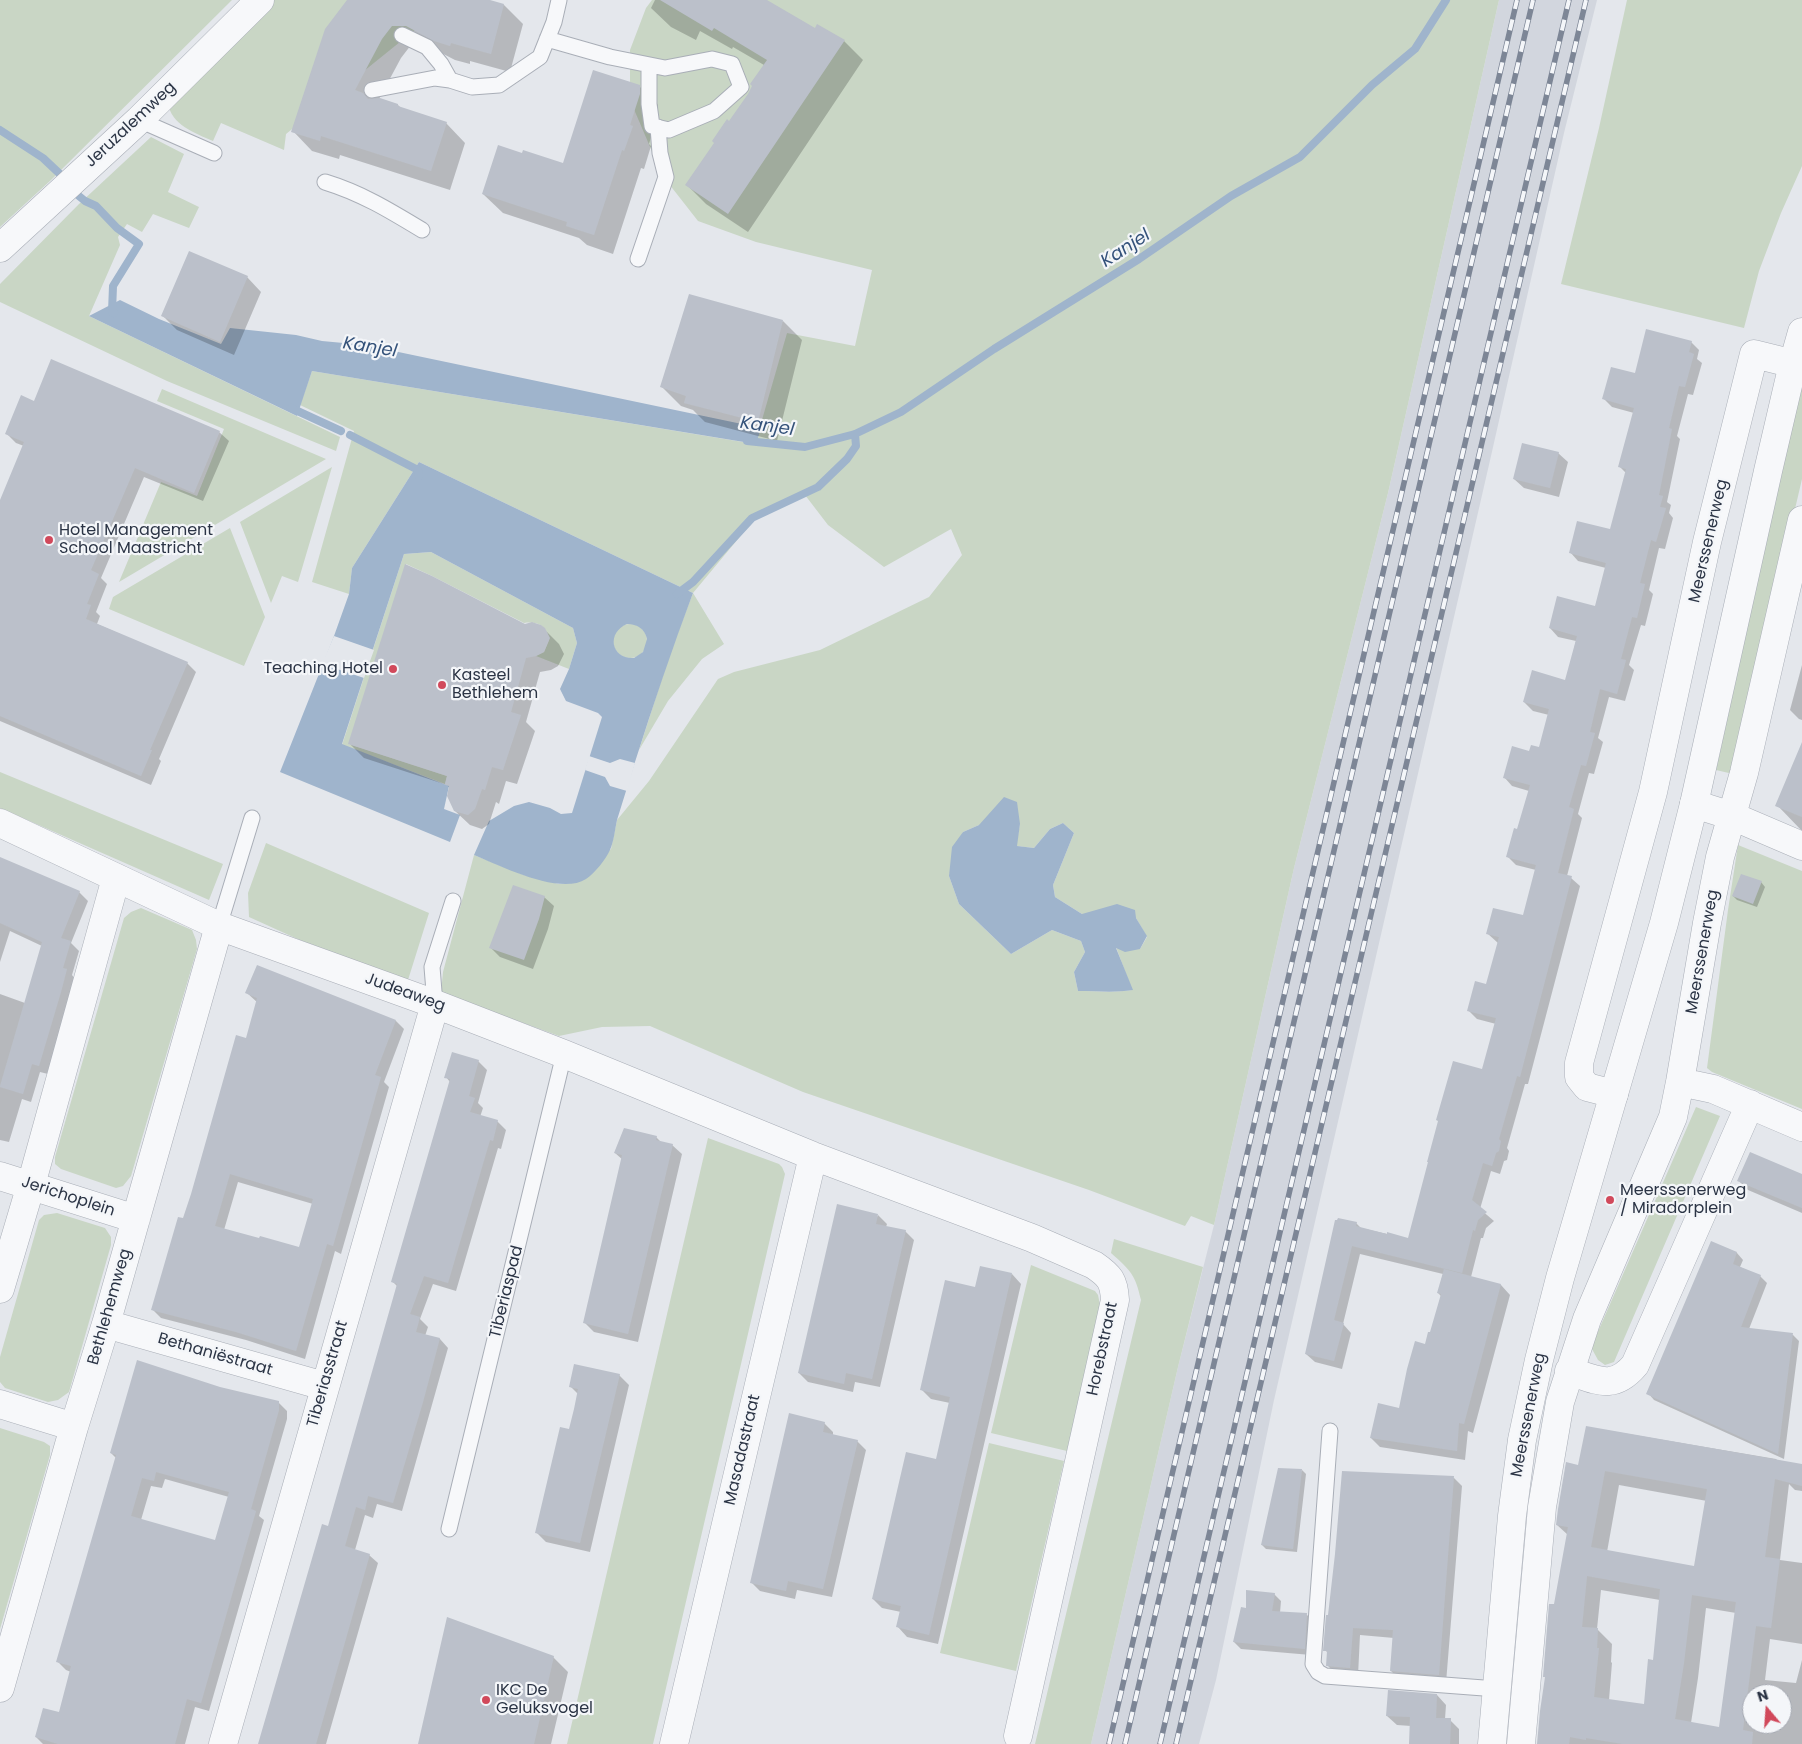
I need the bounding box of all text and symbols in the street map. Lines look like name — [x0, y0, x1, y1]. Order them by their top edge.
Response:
street label: Jeruzalemweg — [82, 78, 180, 172]
water label: Kanjel — [1097, 225, 1155, 273]
water label: Kanjel — [341, 333, 399, 363]
water label: Kanjel — [739, 413, 795, 441]
street label: Meerssenerweg — [1685, 477, 1733, 605]
place label: Hotel Management School Maastricht — [59, 521, 213, 559]
marker: Hotel Management School Maastricht — [43, 534, 55, 546]
place label: Teaching Hotel — [263, 659, 383, 679]
marker: Teaching Hotel — [387, 663, 399, 675]
place label: Kasteel Bethlehem — [452, 666, 538, 704]
marker: Kasteel Bethlehem — [436, 679, 448, 691]
street label: Meerssenerweg — [1683, 888, 1723, 1016]
street label: Judeaweg — [362, 970, 448, 1016]
street label: Jerichoplein — [19, 1173, 117, 1221]
place label: Meerssenerweg / Miradorplein — [1620, 1181, 1746, 1219]
marker: Meerssenerweg / Miradorplein — [1604, 1194, 1616, 1206]
street label: Tiberiaspad — [486, 1244, 528, 1340]
street label: Bethlehemweg — [84, 1247, 136, 1367]
street label: Horebstraat — [1084, 1300, 1122, 1398]
street label: Tiberiasstraat — [304, 1318, 352, 1430]
street label: Bethaniëstraat — [155, 1329, 275, 1381]
street label: Meerssenerweg — [1508, 1351, 1550, 1479]
street label: Masadastraat — [721, 1393, 765, 1507]
place label: IKC De Geluksvogel — [496, 1681, 593, 1719]
north arrow — [1742, 1684, 1792, 1734]
text: N — [1755, 1685, 1771, 1707]
marker: IKC De Geluksvogel — [480, 1694, 492, 1706]

